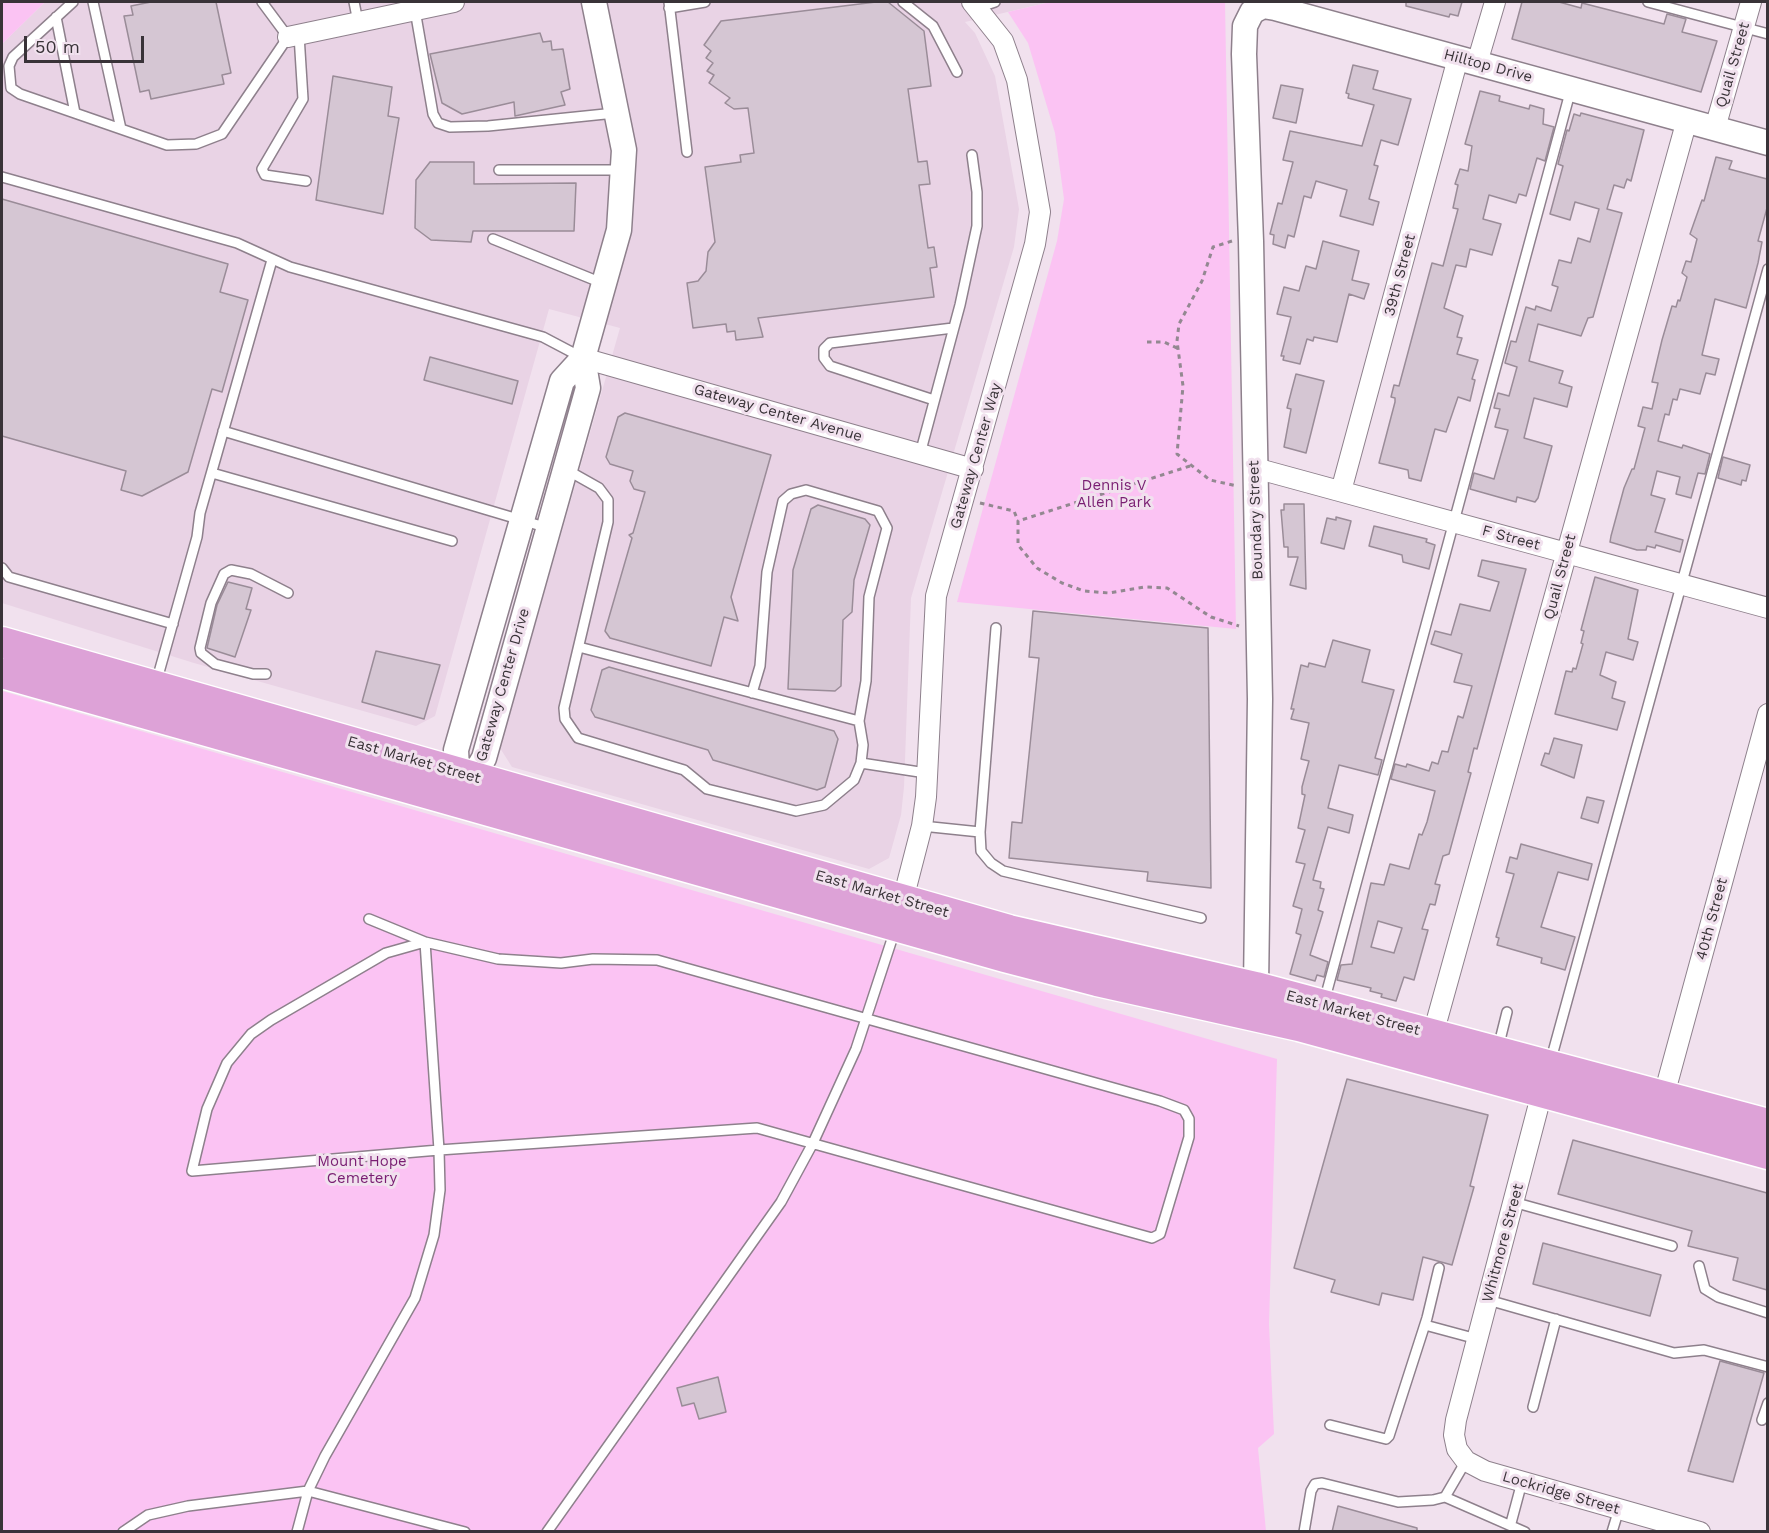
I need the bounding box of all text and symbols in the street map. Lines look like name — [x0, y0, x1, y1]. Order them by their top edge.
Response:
street label: Quail Street — [1712, 20, 1754, 110]
scale bar — [27, 24, 147, 62]
text: 50 m — [35, 36, 80, 57]
street label: Hilltop Drive — [1442, 46, 1534, 86]
street label: 39th Street — [1380, 232, 1420, 318]
street label: Gateway Center Avenue — [692, 380, 864, 446]
street label: Gateway Center Way — [947, 381, 1005, 531]
street label: Boundary Street — [1245, 460, 1267, 580]
park label: Dennis V Allen Park — [1077, 477, 1151, 512]
street label: F Street — [1480, 522, 1542, 554]
street label: Quail Street — [1540, 532, 1580, 622]
street label: Gateway Center Drive — [472, 606, 534, 764]
street label: East Market Street — [345, 732, 483, 788]
street label: East Market Street — [813, 866, 951, 922]
street label: 40th Street — [1692, 876, 1732, 962]
street label: East Market Street — [1284, 986, 1422, 1040]
park label: Mount Hope Cemetery — [317, 1153, 407, 1188]
street label: Whitmore Street — [1479, 1182, 1527, 1304]
street label: Lockridge Street — [1500, 1468, 1622, 1518]

